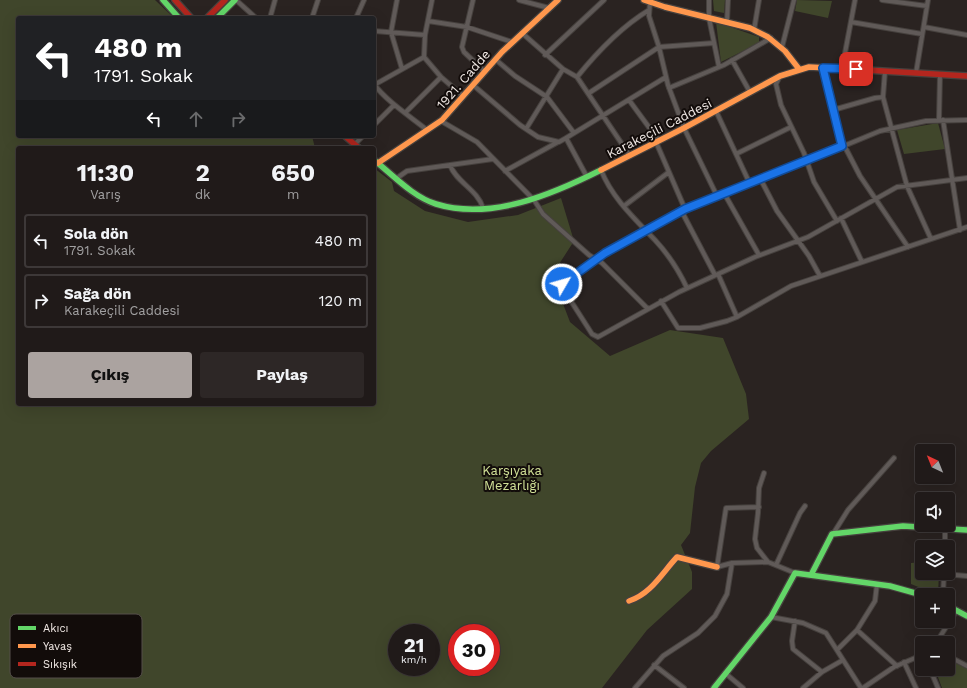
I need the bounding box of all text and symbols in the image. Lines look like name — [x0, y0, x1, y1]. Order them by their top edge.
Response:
text: 480 m — [94, 31, 182, 64]
icon: left — [28, 32, 80, 84]
street label: 1921. Cadde — [434, 47, 493, 112]
pin — [839, 52, 873, 86]
icon: arrive — [845, 58, 867, 80]
text: 1791. Sokak — [94, 65, 193, 86]
street label: Karakeçili Caddesi — [604, 95, 714, 161]
icon: left — [143, 108, 165, 130]
icon: ahead — [185, 108, 207, 130]
icon: right — [227, 108, 249, 130]
text: 11:30 — [77, 159, 134, 187]
text: 2 — [196, 159, 210, 187]
text: 650 — [271, 159, 315, 187]
text: Varış — [90, 187, 121, 202]
text: dk — [195, 187, 210, 202]
text: m — [287, 187, 299, 202]
text: Sola dön — [64, 225, 128, 243]
icon: left — [30, 230, 52, 252]
text: 480 m — [315, 232, 362, 250]
text: 1791. Sokak — [64, 243, 135, 258]
position arrow — [541, 263, 583, 305]
text: Sağa dön — [64, 285, 131, 303]
icon: right — [30, 290, 52, 312]
text: 120 m — [319, 292, 362, 310]
text: Karakeçili Caddesi — [64, 303, 180, 318]
button: Çıkış — [28, 352, 192, 398]
button: Paylaş — [200, 352, 364, 398]
north arrow — [915, 444, 955, 484]
map controls — [915, 444, 955, 676]
park label: Karşıyaka Mezarlığı — [482, 463, 542, 493]
button: sound — [915, 492, 955, 532]
button: layers — [915, 540, 955, 580]
button: + — [915, 588, 955, 628]
legend — [10, 614, 142, 678]
text: Akıcı — [43, 622, 69, 635]
speed limit sign: 30 — [448, 624, 500, 676]
text: 21 — [404, 633, 424, 657]
button: − — [915, 636, 955, 676]
text: Yavaş — [43, 640, 72, 653]
text: km/h — [401, 654, 427, 665]
text: Sıkışık — [43, 658, 77, 671]

